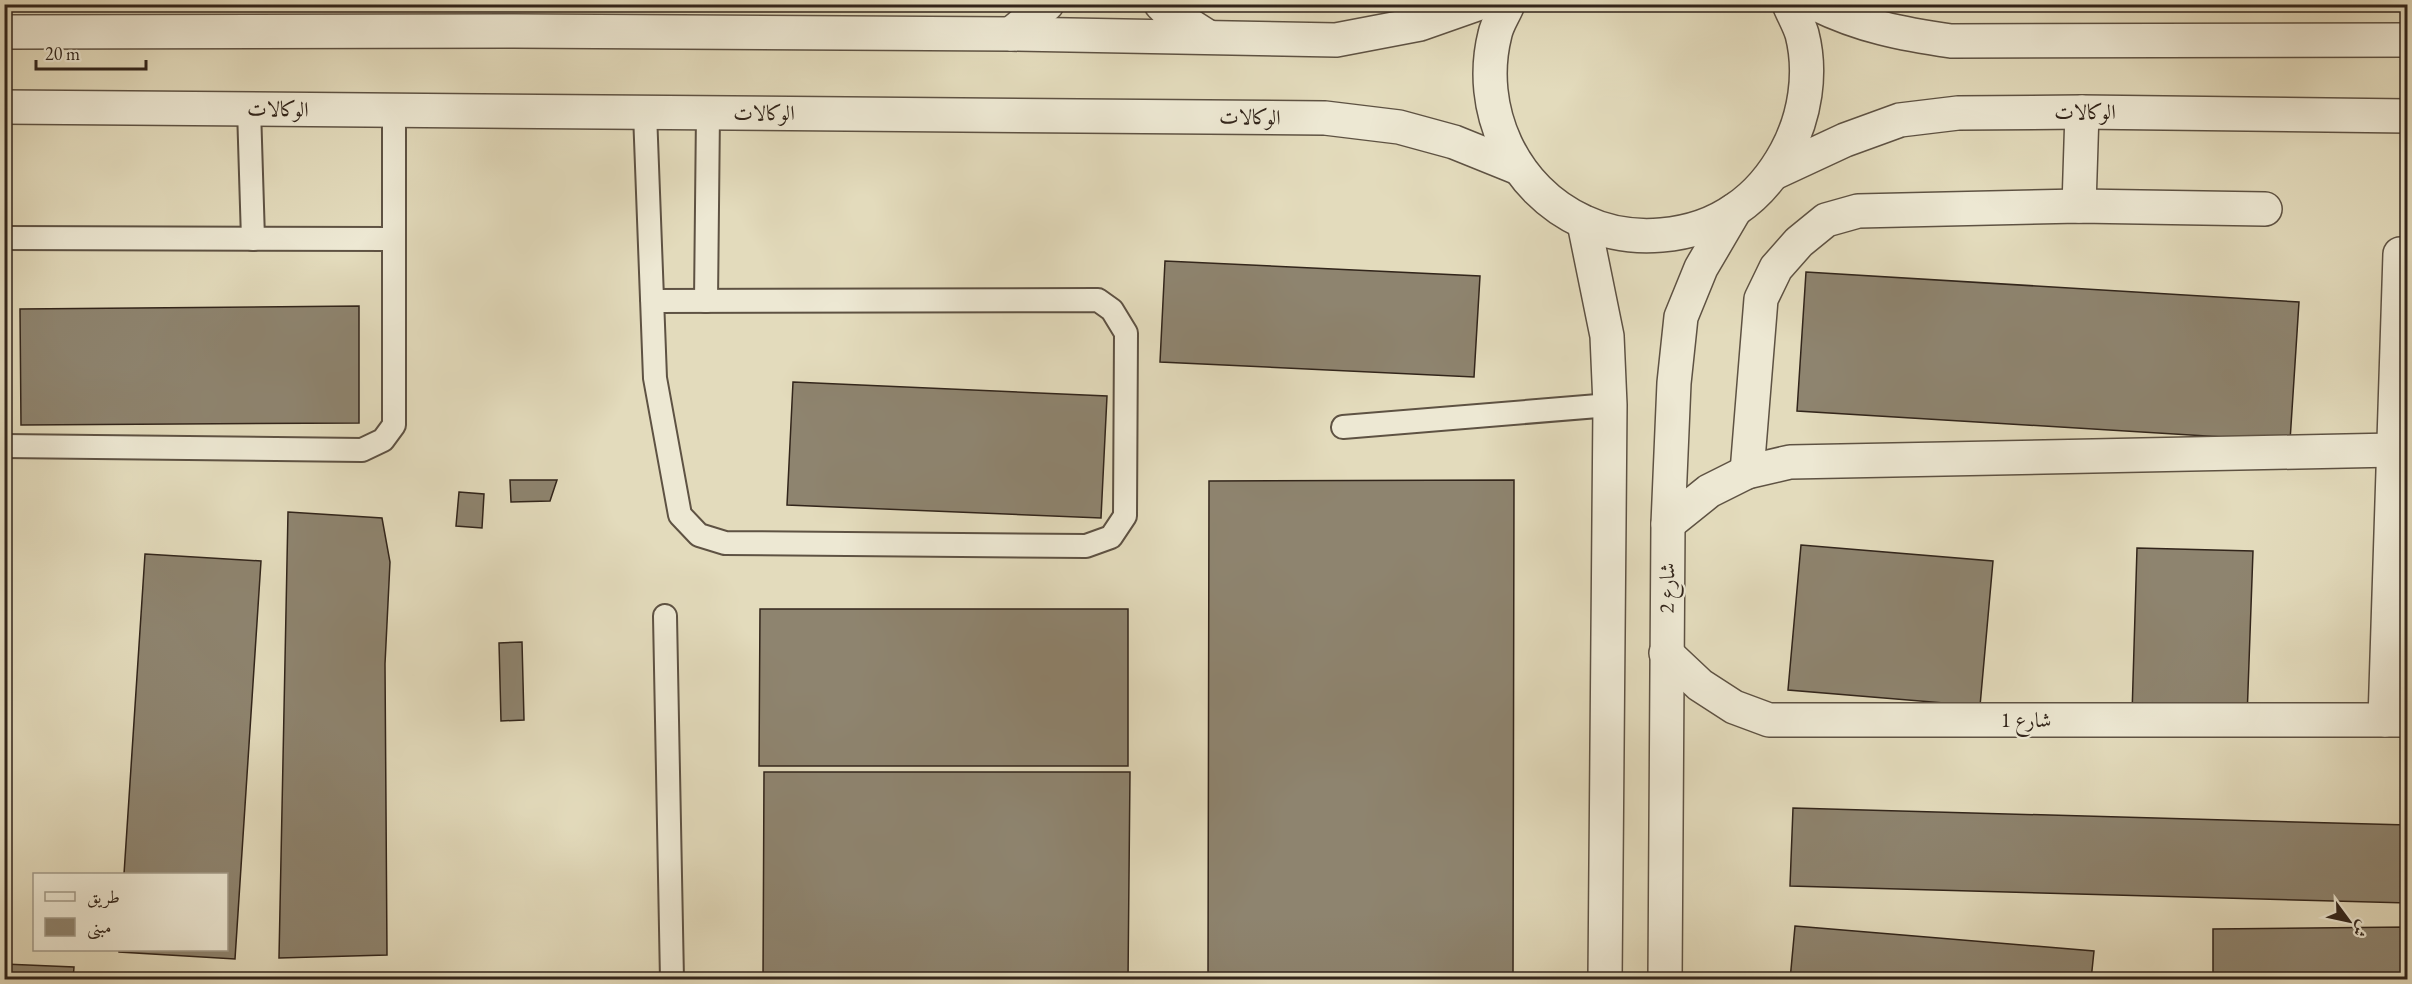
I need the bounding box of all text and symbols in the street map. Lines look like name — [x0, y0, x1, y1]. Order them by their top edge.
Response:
scale bar — [36, 33, 146, 71]
text: 20 m — [45, 42, 80, 65]
street label: الوكالات — [247, 94, 309, 123]
street label: الوكالات — [2054, 98, 2116, 125]
street label: الوكالات — [733, 99, 795, 126]
street label: الوكالات — [1219, 102, 1281, 131]
street label: شارع 2 — [1653, 562, 1685, 614]
street label: شارع 1 — [2001, 706, 2051, 738]
legend — [33, 873, 228, 951]
text: طريق — [87, 885, 120, 909]
north arrow — [2319, 891, 2379, 951]
text: مبنى — [87, 915, 112, 940]
text: ش — [2348, 917, 2374, 941]

